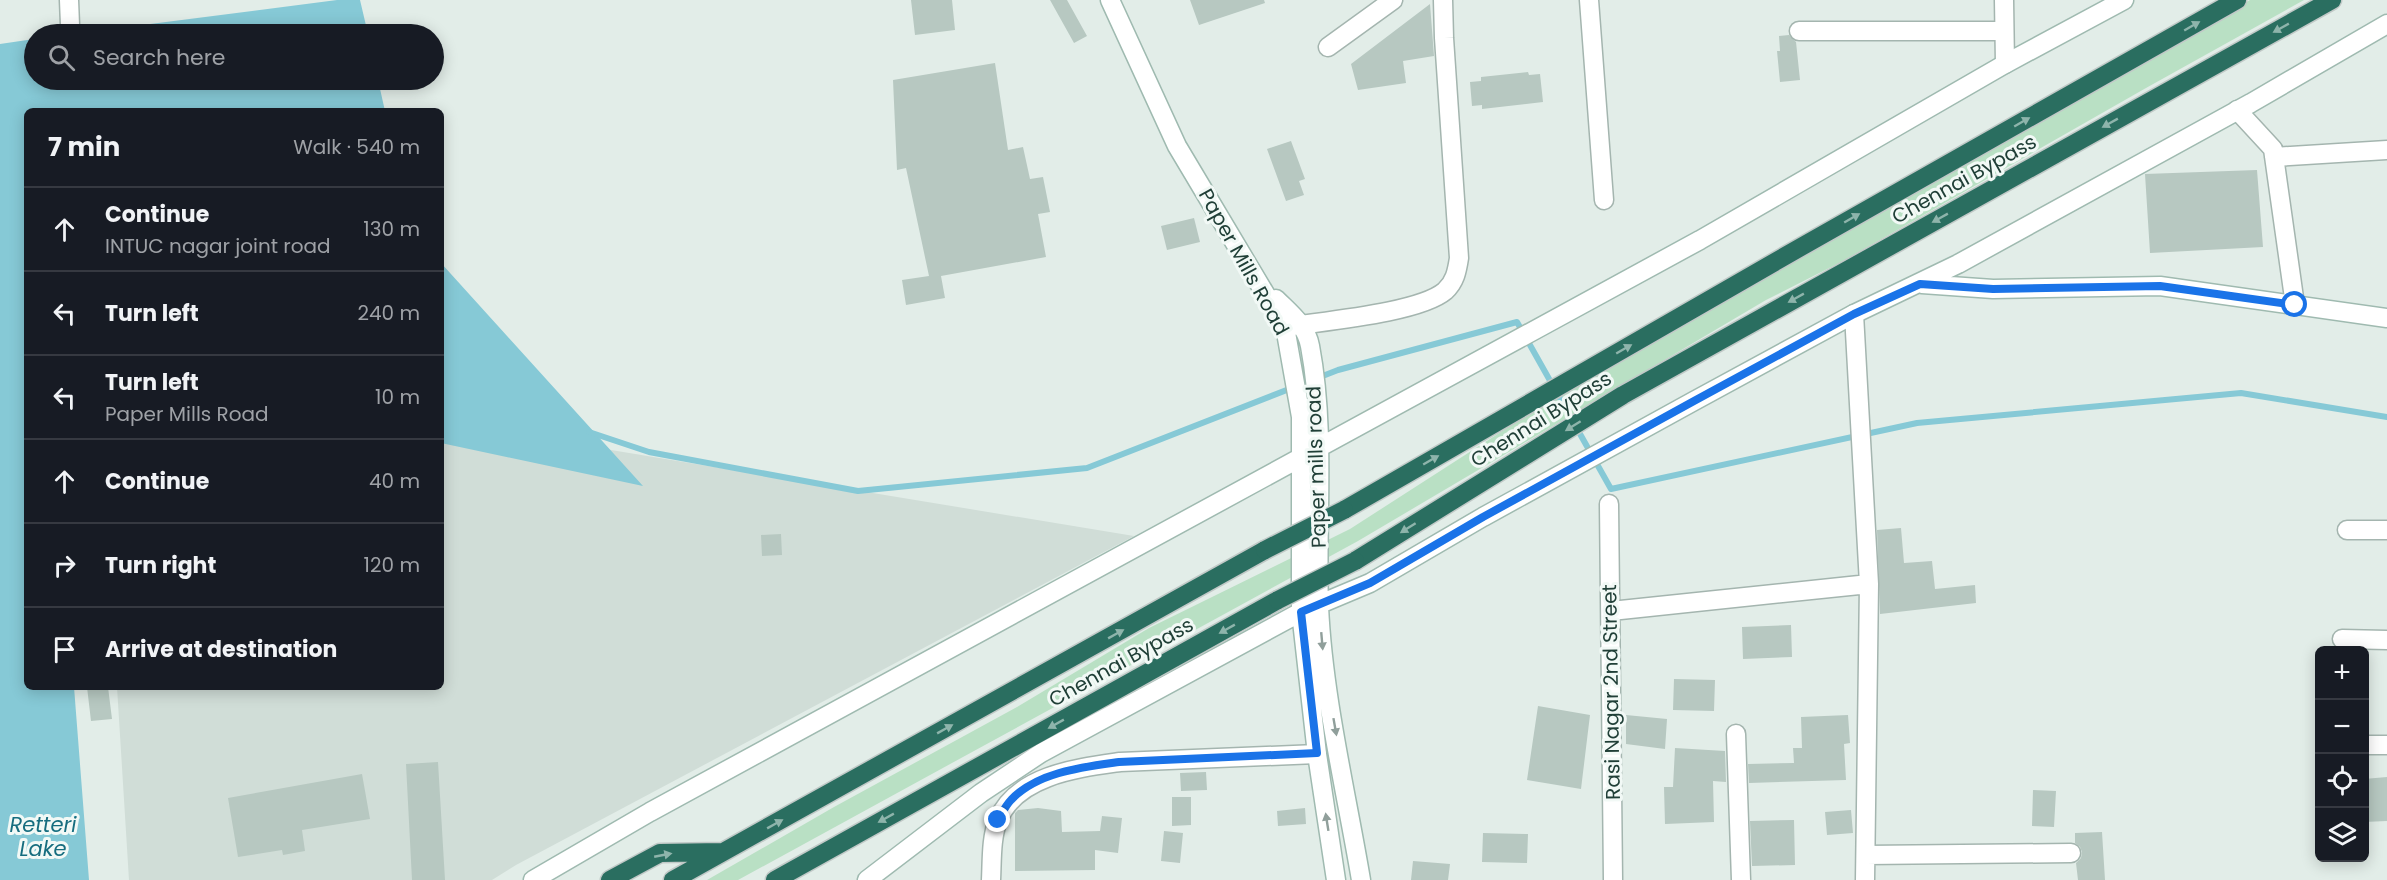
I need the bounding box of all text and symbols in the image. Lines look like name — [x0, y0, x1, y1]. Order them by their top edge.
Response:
one-way arrow — [2183, 21, 2200, 31]
one-way arrow — [2273, 23, 2289, 34]
search box — [24, 24, 444, 90]
icon: search — [45, 41, 78, 74]
text: Search here — [93, 42, 226, 73]
one-way arrow — [2014, 117, 2031, 127]
one-way arrow — [2102, 118, 2119, 128]
street label: Chennai Bypass — [1887, 128, 2041, 230]
text: 7 min — [48, 129, 120, 165]
text: Walk · 540 m — [293, 133, 420, 161]
street label: Paper Mills Road — [1192, 184, 1296, 340]
text: Continue — [105, 199, 209, 230]
icon: ahead — [48, 213, 81, 246]
one-way arrow — [1844, 213, 1861, 223]
one-way arrow — [1931, 213, 1948, 223]
text: 130 m — [363, 215, 420, 243]
text: INTUC nagar joint road — [105, 232, 331, 260]
route start — [2281, 291, 2307, 317]
one-way arrow — [1787, 293, 1804, 303]
icon: left — [48, 297, 81, 330]
text: Turn left — [105, 298, 199, 329]
text: 240 m — [357, 299, 420, 327]
one-way arrow — [1616, 343, 1632, 354]
street label: Chennai Bypass — [1465, 364, 1617, 474]
text: Turn left — [105, 367, 199, 398]
icon: left — [48, 381, 81, 414]
text: 10 m — [375, 383, 420, 411]
street label: Paper mills road — [1299, 385, 1333, 549]
text: Paper Mills Road — [105, 400, 269, 428]
one-way arrow — [1565, 420, 1581, 431]
one-way arrow — [1423, 455, 1440, 465]
icon: ahead — [48, 465, 81, 498]
text: Continue — [105, 466, 209, 497]
text: 40 m — [369, 467, 420, 495]
one-way arrow — [1399, 523, 1416, 534]
icon: right — [48, 549, 81, 582]
text: Turn right — [105, 550, 216, 581]
text: 120 m — [364, 551, 420, 579]
street label: Rasi Nagar 2nd Street — [1595, 584, 1627, 800]
street label: Chennai Bypass — [1044, 611, 1198, 713]
one-way arrow — [1218, 624, 1235, 634]
one-way arrow — [1107, 629, 1124, 639]
one-way arrow — [1317, 632, 1327, 651]
icon: arrive — [48, 633, 81, 666]
text: Arrive at destination — [105, 634, 337, 665]
map controls — [2315, 646, 2369, 862]
button: + — [2315, 646, 2369, 700]
button: − — [2315, 700, 2369, 754]
one-way arrow — [1048, 718, 1064, 729]
one-way arrow — [1331, 718, 1340, 737]
one-way arrow — [937, 724, 954, 734]
button: locate — [2315, 754, 2369, 808]
route end — [984, 806, 1010, 832]
button: layers — [2315, 808, 2369, 862]
water label: Retteri Lake — [9, 810, 77, 863]
one-way arrow — [877, 813, 894, 823]
one-way arrow — [1323, 813, 1332, 832]
one-way arrow — [767, 819, 784, 829]
one-way arrow — [654, 850, 673, 859]

